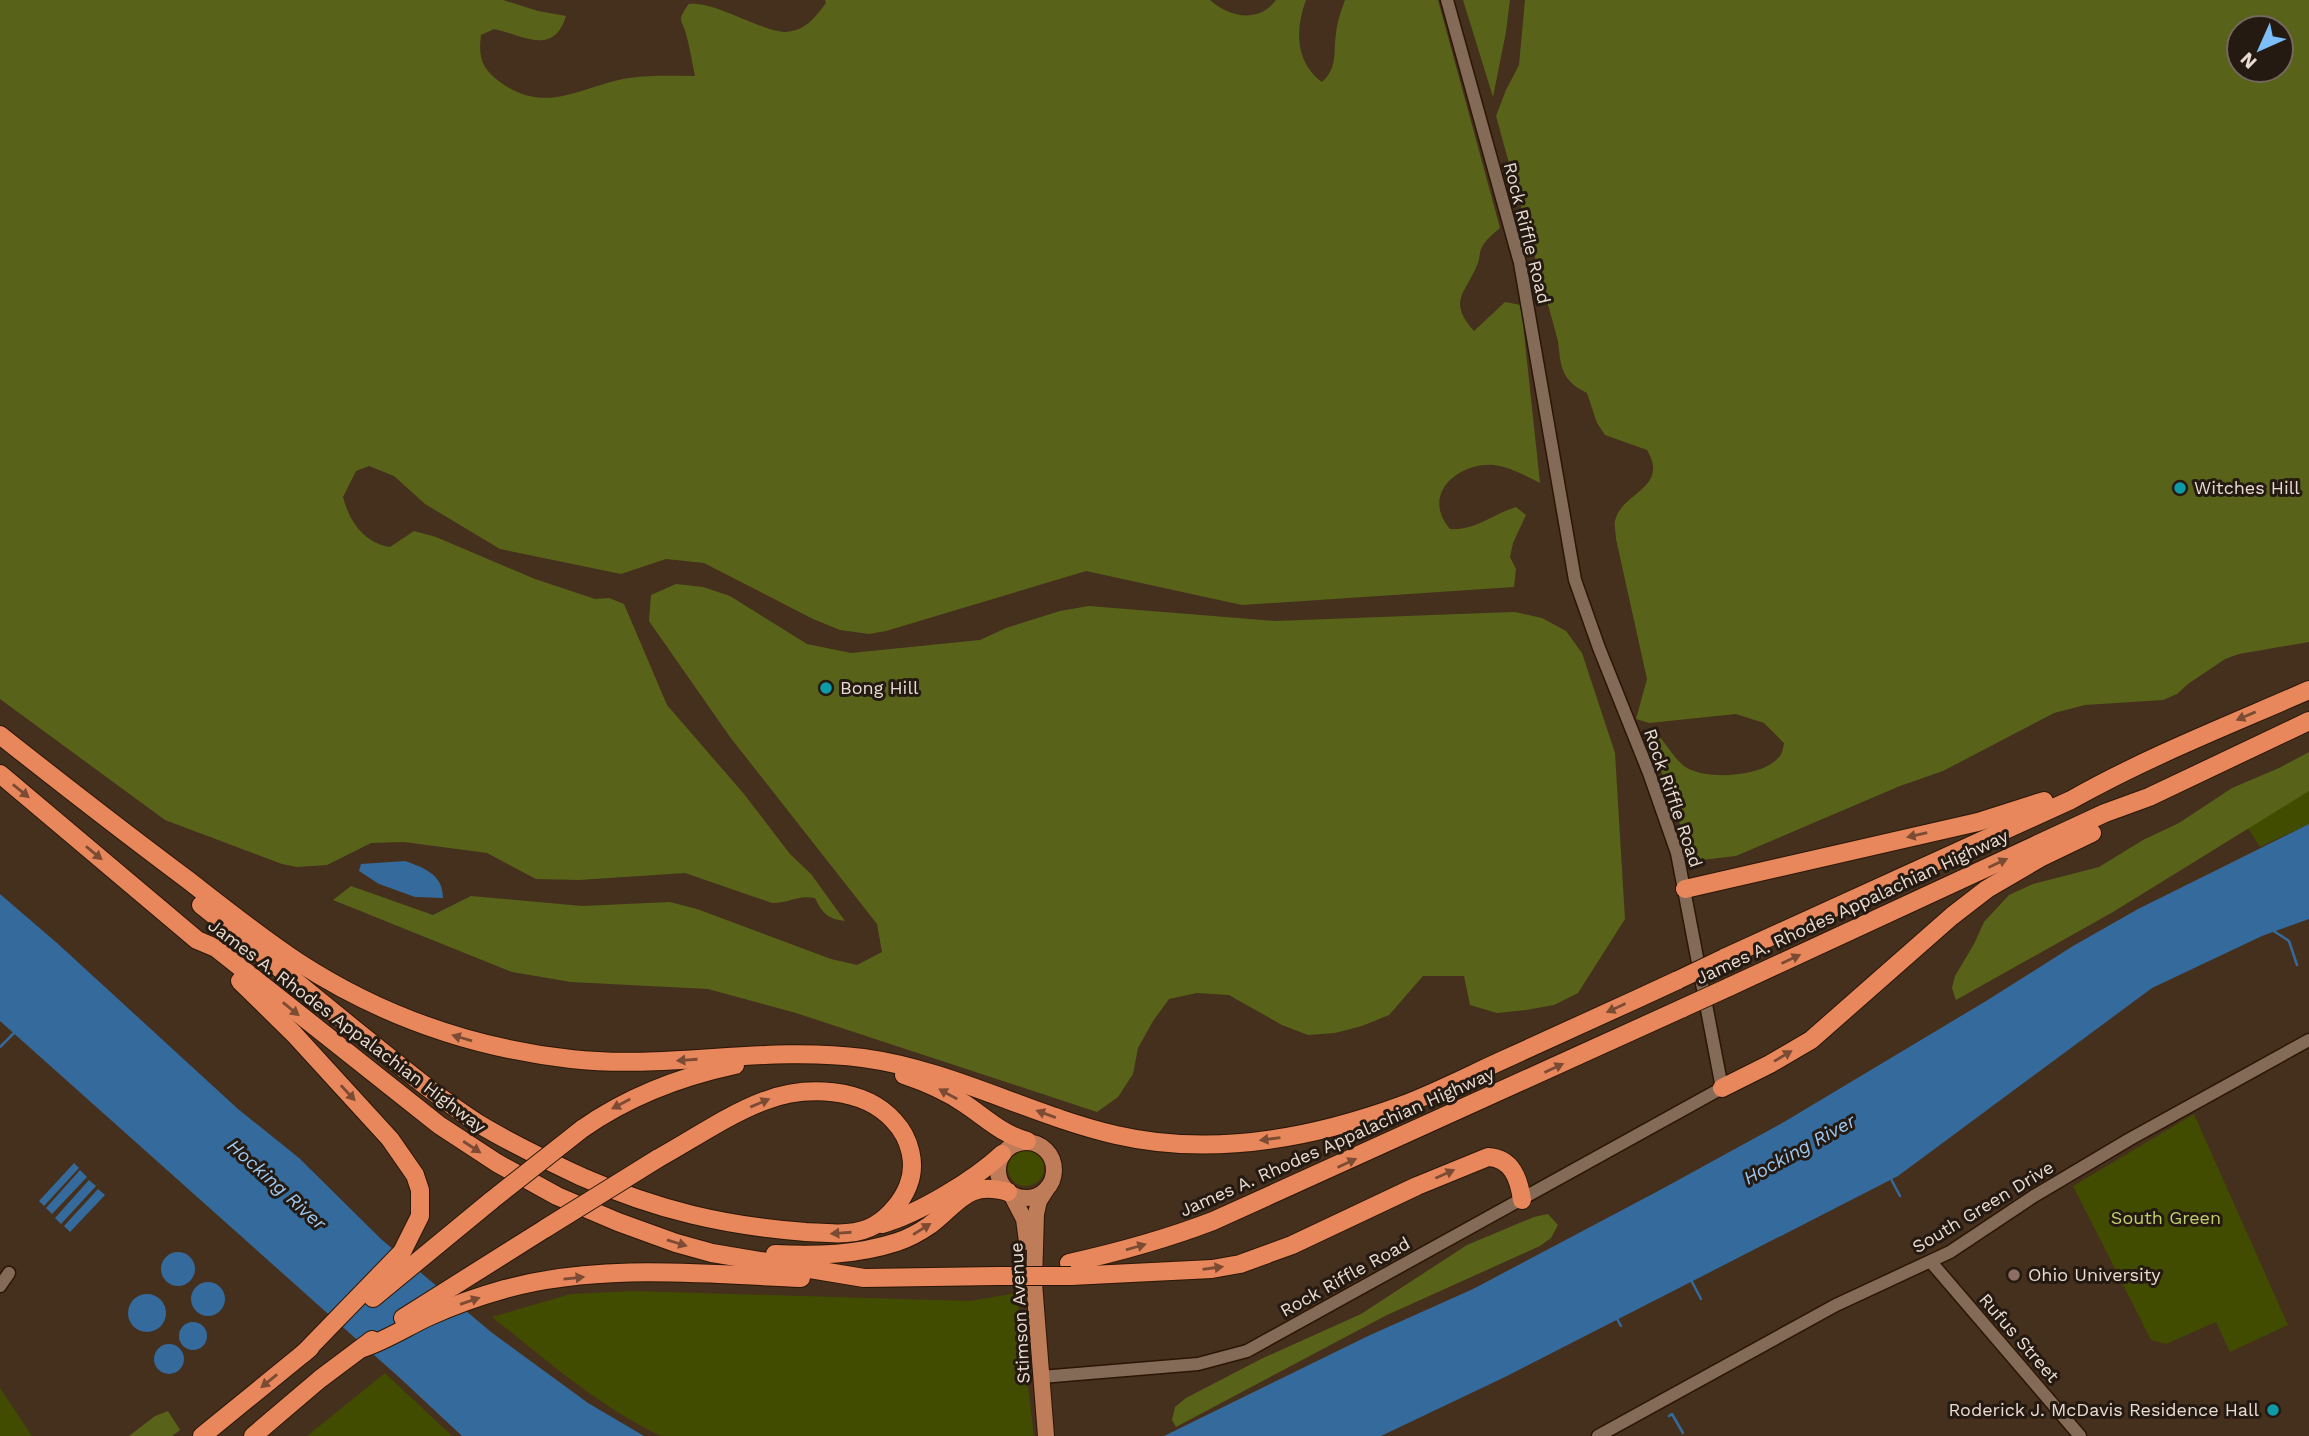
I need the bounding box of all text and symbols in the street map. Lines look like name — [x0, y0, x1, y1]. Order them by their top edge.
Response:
north arrow — [2225, 14, 2295, 84]
text: N — [2235, 48, 2261, 74]
street label: Rock Riffle Road — [1500, 160, 1555, 306]
place label: Witches Hill — [2194, 477, 2300, 498]
marker: Witches Hill — [2172, 480, 2188, 496]
place label: Bong Hill — [840, 677, 919, 698]
marker: Bong Hill — [818, 680, 834, 696]
one-way arrow — [2236, 710, 2256, 722]
street label: Rock Riffle Road — [1640, 726, 1707, 870]
one-way arrow — [13, 783, 30, 798]
street label: James A. Rhodes Appalachian Highway — [1692, 824, 2012, 988]
one-way arrow — [1906, 830, 1928, 841]
one-way arrow — [85, 845, 102, 860]
one-way arrow — [1988, 857, 2008, 869]
street label: James A. Rhodes Appalachian Highway — [204, 914, 491, 1137]
one-way arrow — [1781, 953, 1801, 965]
one-way arrow — [282, 1001, 300, 1016]
one-way arrow — [1606, 1003, 1626, 1014]
one-way arrow — [451, 1032, 472, 1042]
one-way arrow — [1773, 1050, 1792, 1063]
one-way arrow — [676, 1054, 698, 1065]
street label: James A. Rhodes Appalachian Highway — [1176, 1062, 1498, 1221]
one-way arrow — [1543, 1062, 1564, 1073]
one-way arrow — [339, 1084, 355, 1101]
one-way arrow — [938, 1088, 958, 1100]
one-way arrow — [750, 1097, 770, 1109]
one-way arrow — [611, 1098, 631, 1110]
one-way arrow — [1036, 1108, 1057, 1119]
water label: Hocking River — [1739, 1109, 1860, 1190]
water label: Hocking River — [223, 1134, 331, 1235]
one-way arrow — [1258, 1134, 1280, 1145]
one-way arrow — [463, 1140, 481, 1154]
street label: South Green Drive — [1908, 1156, 2057, 1257]
one-way arrow — [1337, 1157, 1357, 1168]
one-way arrow — [1435, 1168, 1455, 1180]
park label: South Green — [2111, 1207, 2221, 1228]
one-way arrow — [913, 1223, 932, 1236]
one-way arrow — [829, 1227, 851, 1238]
street label: Rock Riffle Road — [1276, 1232, 1413, 1321]
one-way arrow — [667, 1238, 688, 1249]
street label: Stimson Avenue — [1005, 1242, 1034, 1384]
one-way arrow — [1126, 1242, 1147, 1252]
one-way arrow — [1202, 1263, 1224, 1274]
place label: Ohio University — [2028, 1264, 2161, 1285]
marker: Ohio University — [2006, 1267, 2022, 1283]
one-way arrow — [563, 1272, 585, 1283]
street label: Rufus Street — [1975, 1289, 2064, 1387]
one-way arrow — [460, 1295, 481, 1306]
one-way arrow — [261, 1373, 278, 1388]
place label: Roderick J. McDavis Residence Hall — [1948, 1399, 2259, 1420]
marker: Roderick J. McDavis Residence Hall — [2265, 1402, 2281, 1418]

